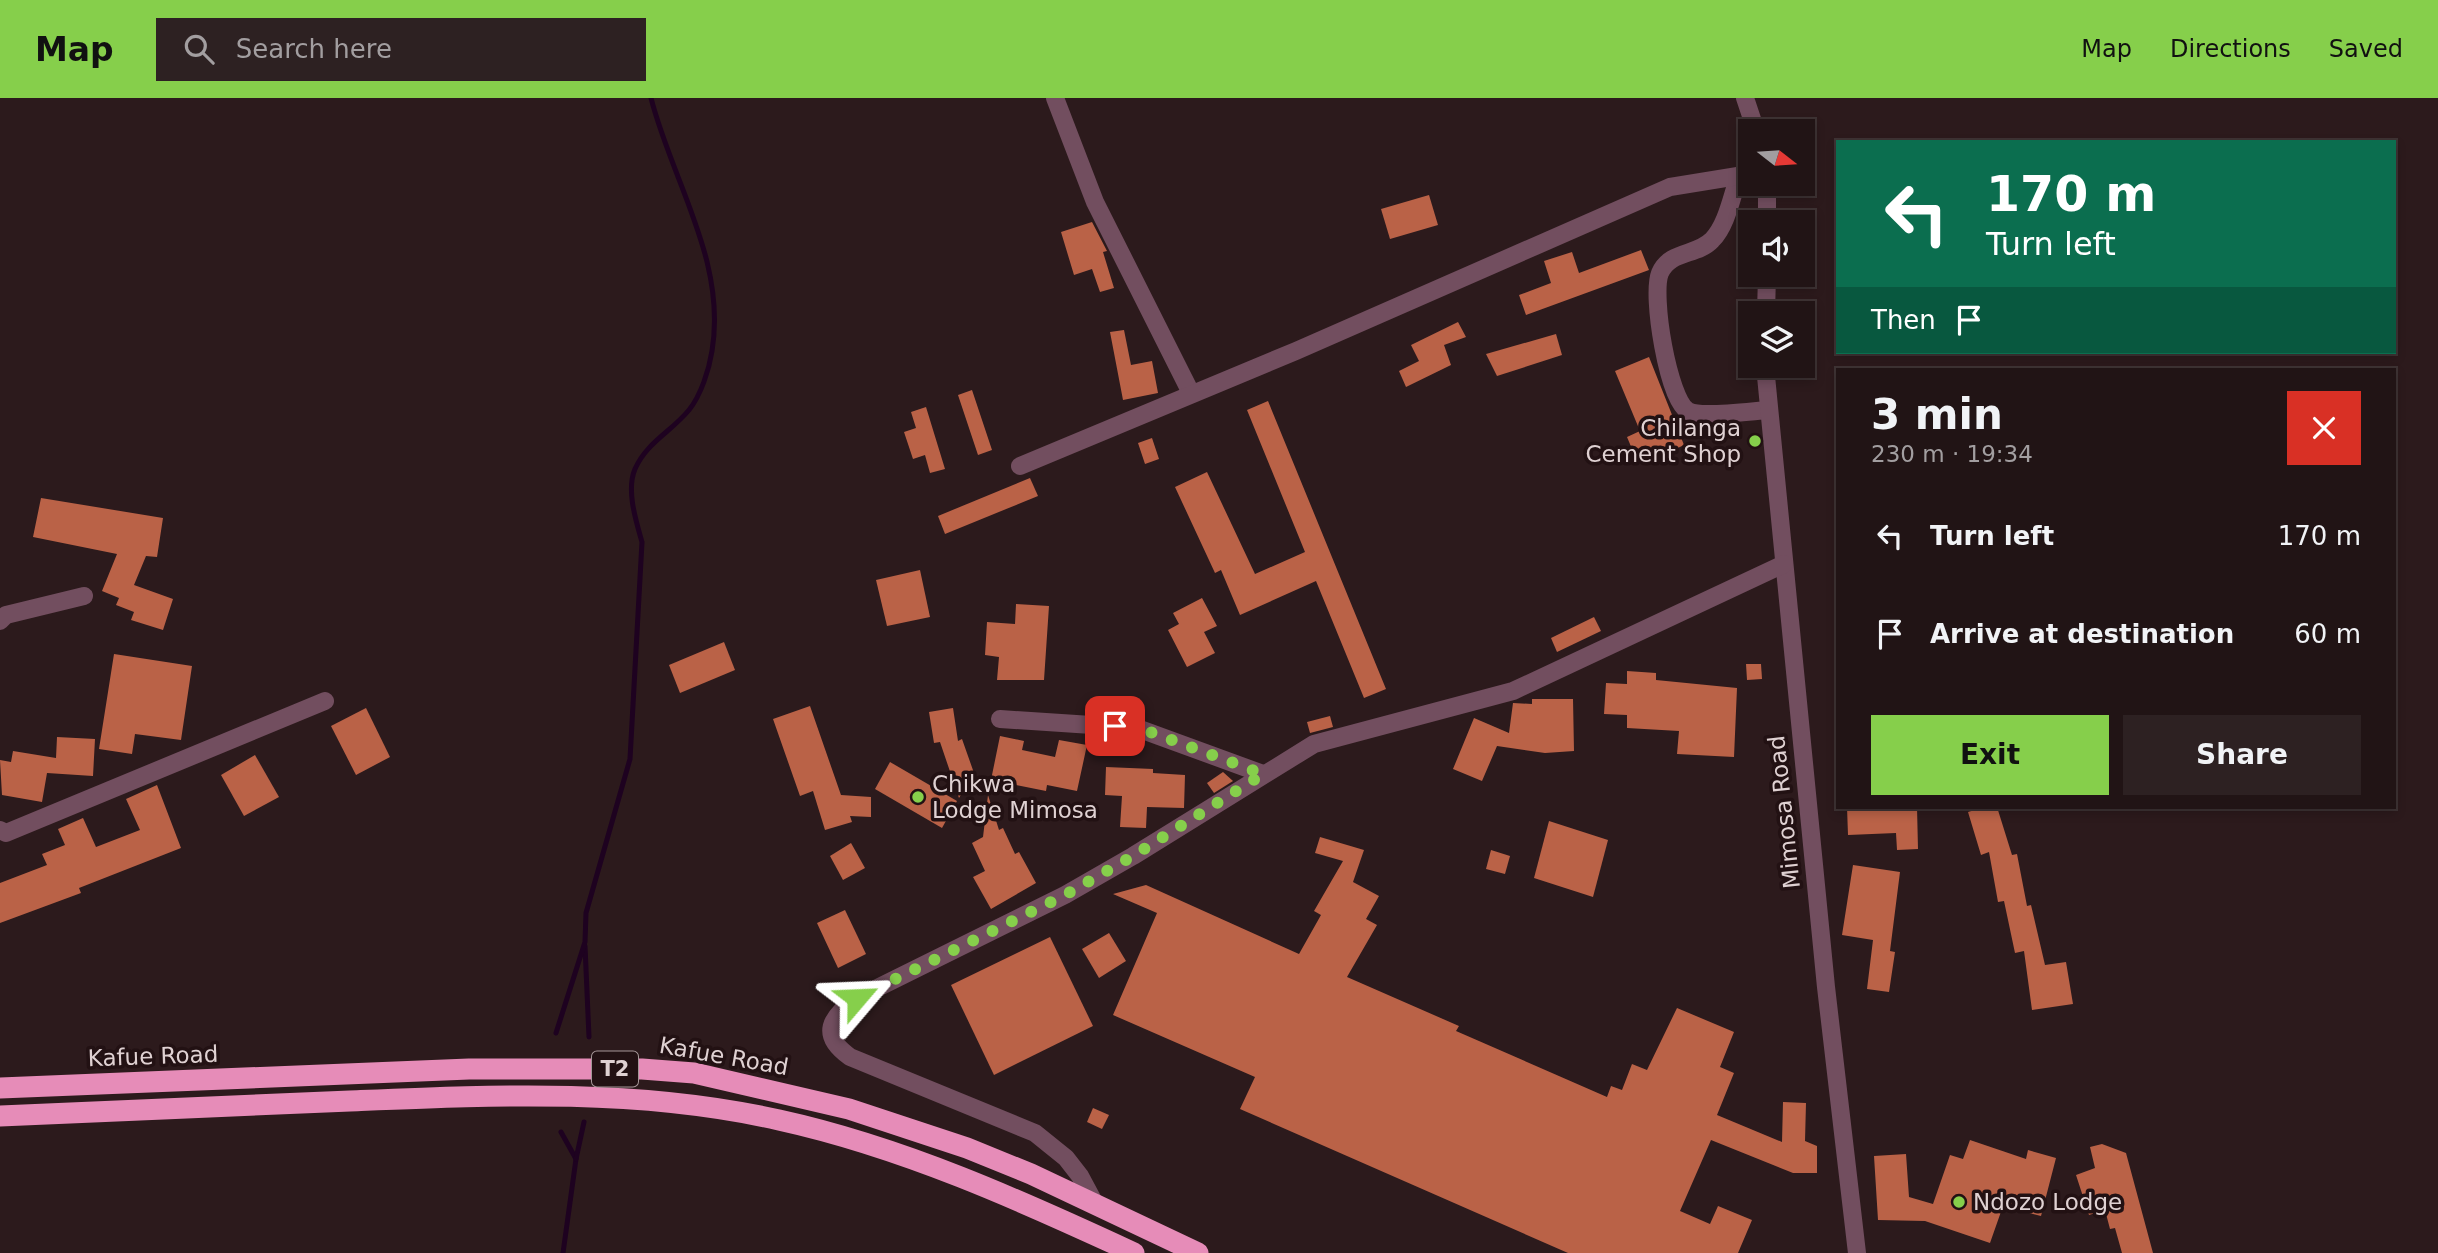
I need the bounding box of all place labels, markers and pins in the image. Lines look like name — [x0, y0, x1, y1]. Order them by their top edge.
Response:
place label: Chilanga Cement Shop — [1585, 415, 1741, 467]
marker: Chilanga Cement Shop — [1747, 433, 1763, 449]
pin — [1085, 696, 1145, 756]
place label: Chikwa Lodge Mimosa — [932, 771, 1098, 823]
marker: Chikwa Lodge Mimosa — [910, 789, 926, 805]
place label: Ndozo Lodge — [1973, 1189, 2122, 1215]
marker: Ndozo Lodge — [1951, 1194, 1967, 1210]

